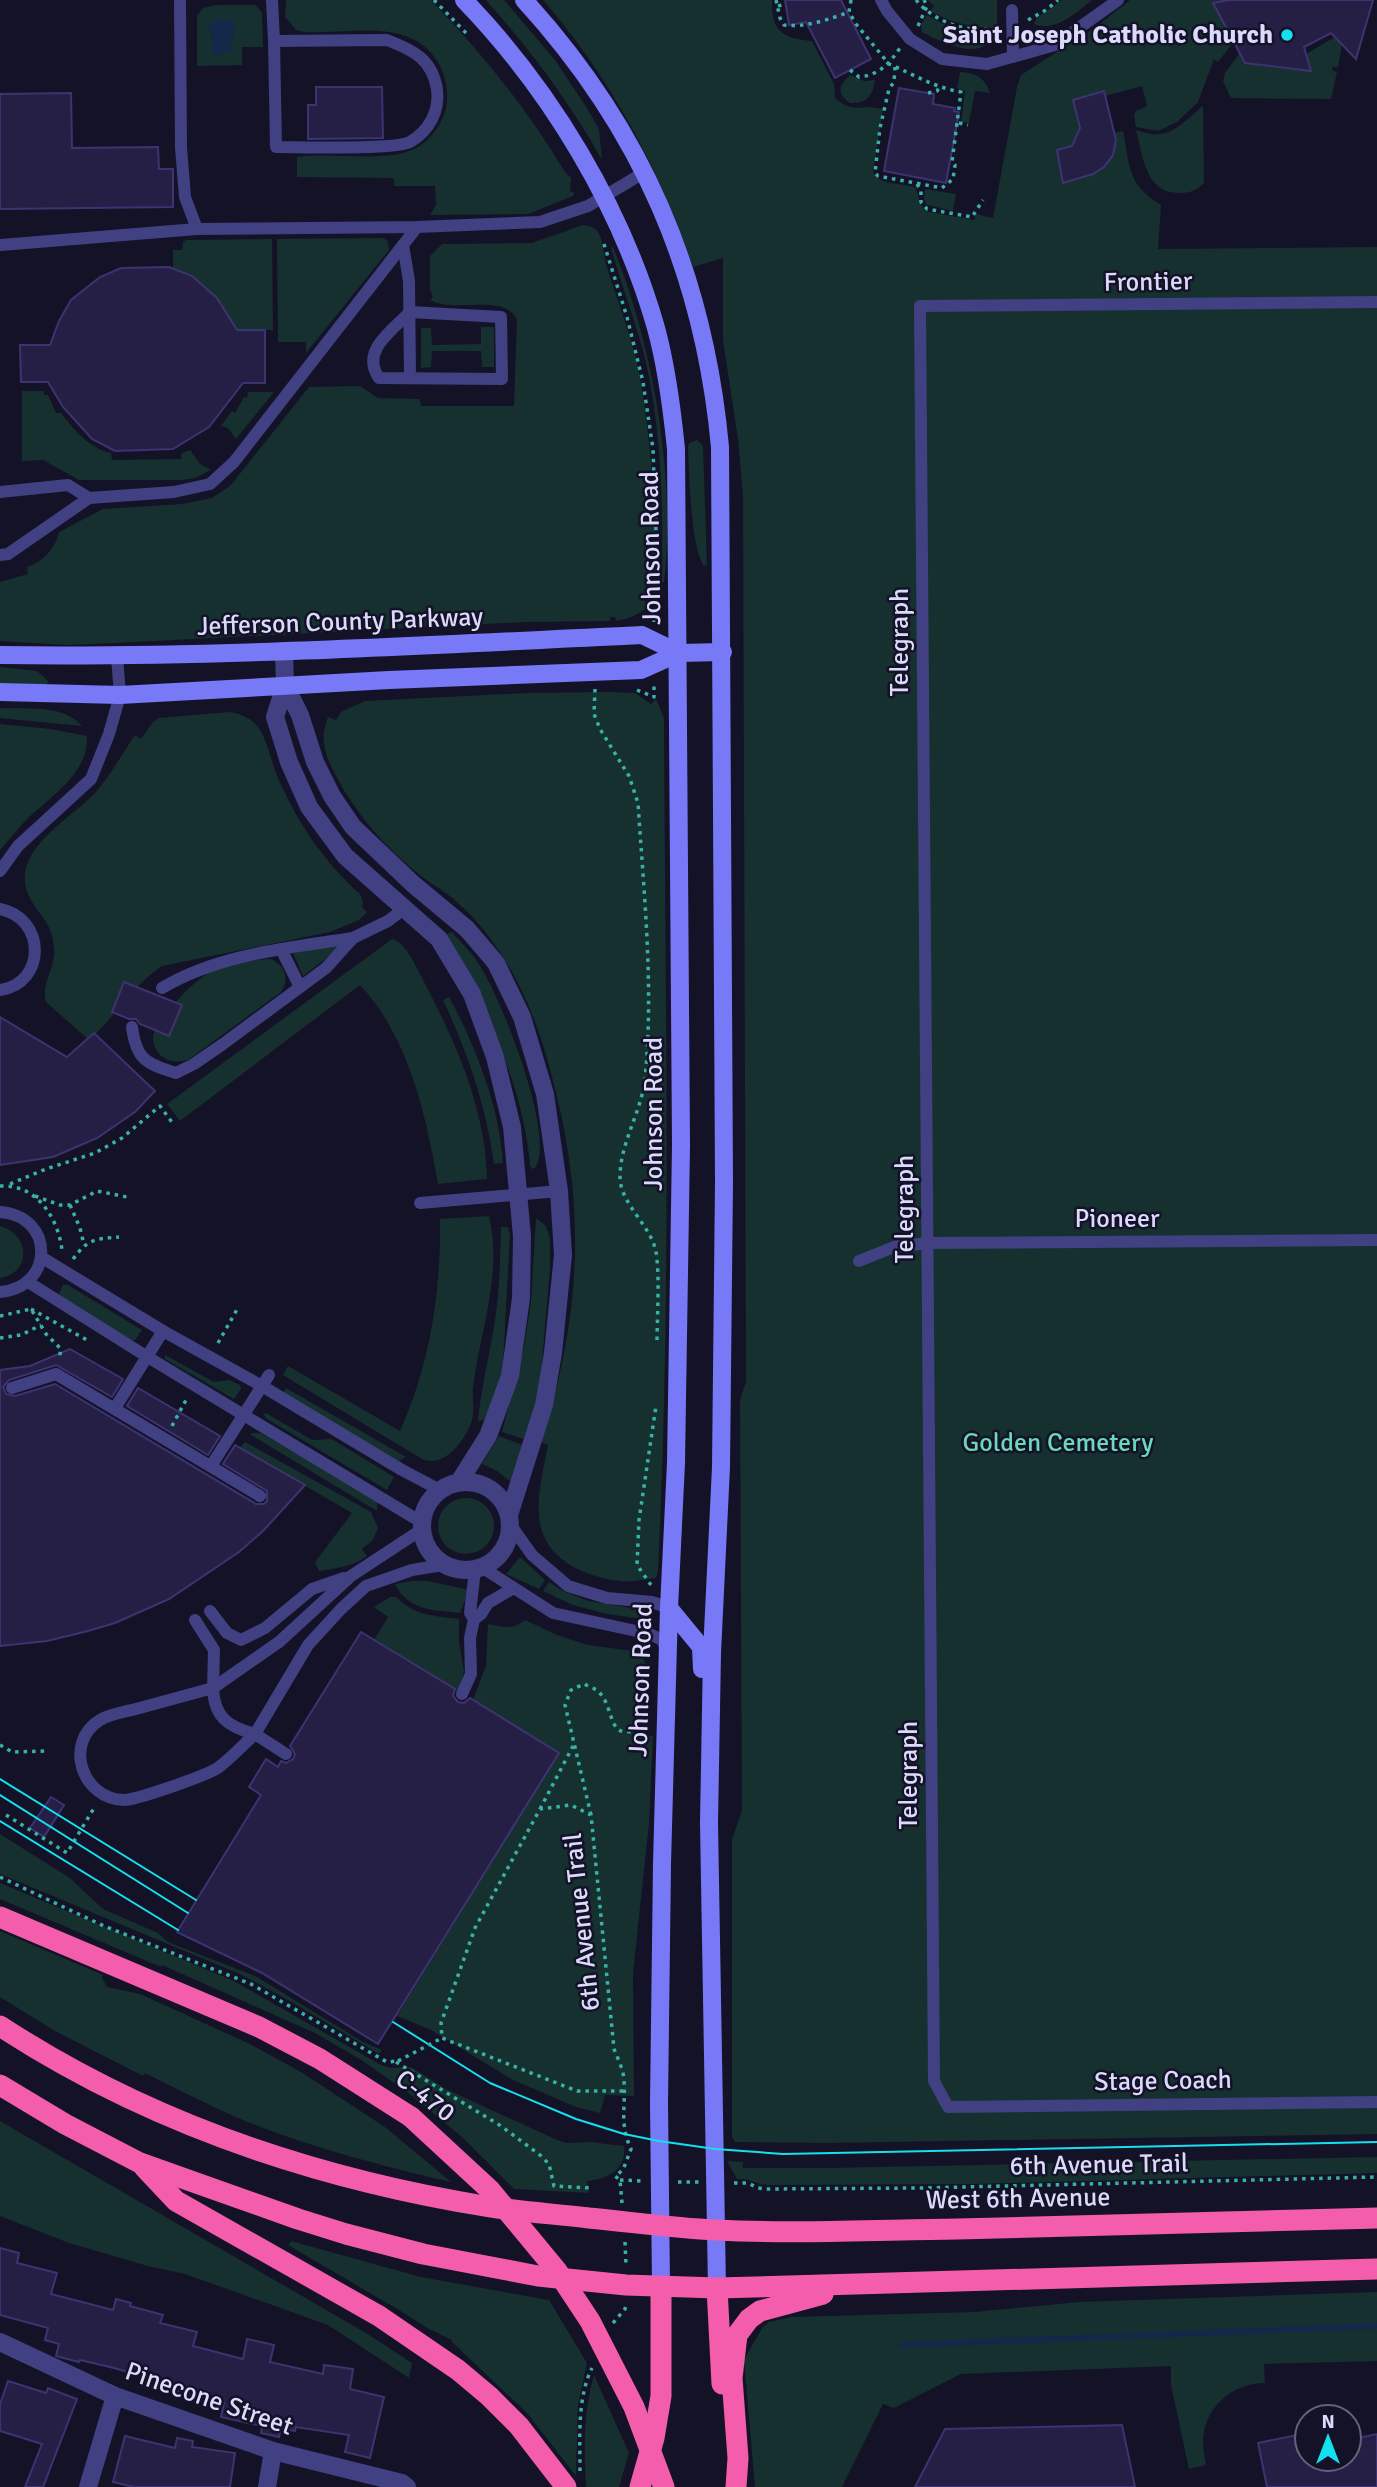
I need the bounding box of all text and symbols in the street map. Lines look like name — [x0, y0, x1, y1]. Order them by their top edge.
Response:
place label: Saint Joseph Catholic Church — [943, 19, 1273, 51]
marker: Saint Joseph Catholic Church — [1279, 27, 1295, 43]
street label: Frontier — [1103, 265, 1193, 299]
street label: Johnson Road — [634, 471, 668, 625]
street label: Telegraph — [884, 588, 916, 696]
street label: Jefferson County Parkway — [196, 601, 484, 643]
street label: Johnson Road — [638, 1037, 670, 1191]
street label: Telegraph — [889, 1155, 921, 1263]
street label: Pioneer — [1074, 1203, 1160, 1235]
park label: Golden Cemetery — [963, 1427, 1153, 1459]
street label: Johnson Road — [622, 1603, 660, 1757]
street label: Telegraph — [893, 1721, 925, 1829]
street label: 6th Avenue Trail — [557, 1831, 607, 2013]
street label: C-470 — [389, 2063, 461, 2129]
street label: Stage Coach — [1094, 2064, 1232, 2098]
street label: 6th Avenue Trail — [1009, 2147, 1189, 2183]
street label: West 6th Avenue — [925, 2181, 1111, 2217]
street label: Pinecone Street — [121, 2355, 297, 2443]
north arrow — [1293, 2403, 1363, 2473]
text: N — [1321, 2410, 1335, 2434]

